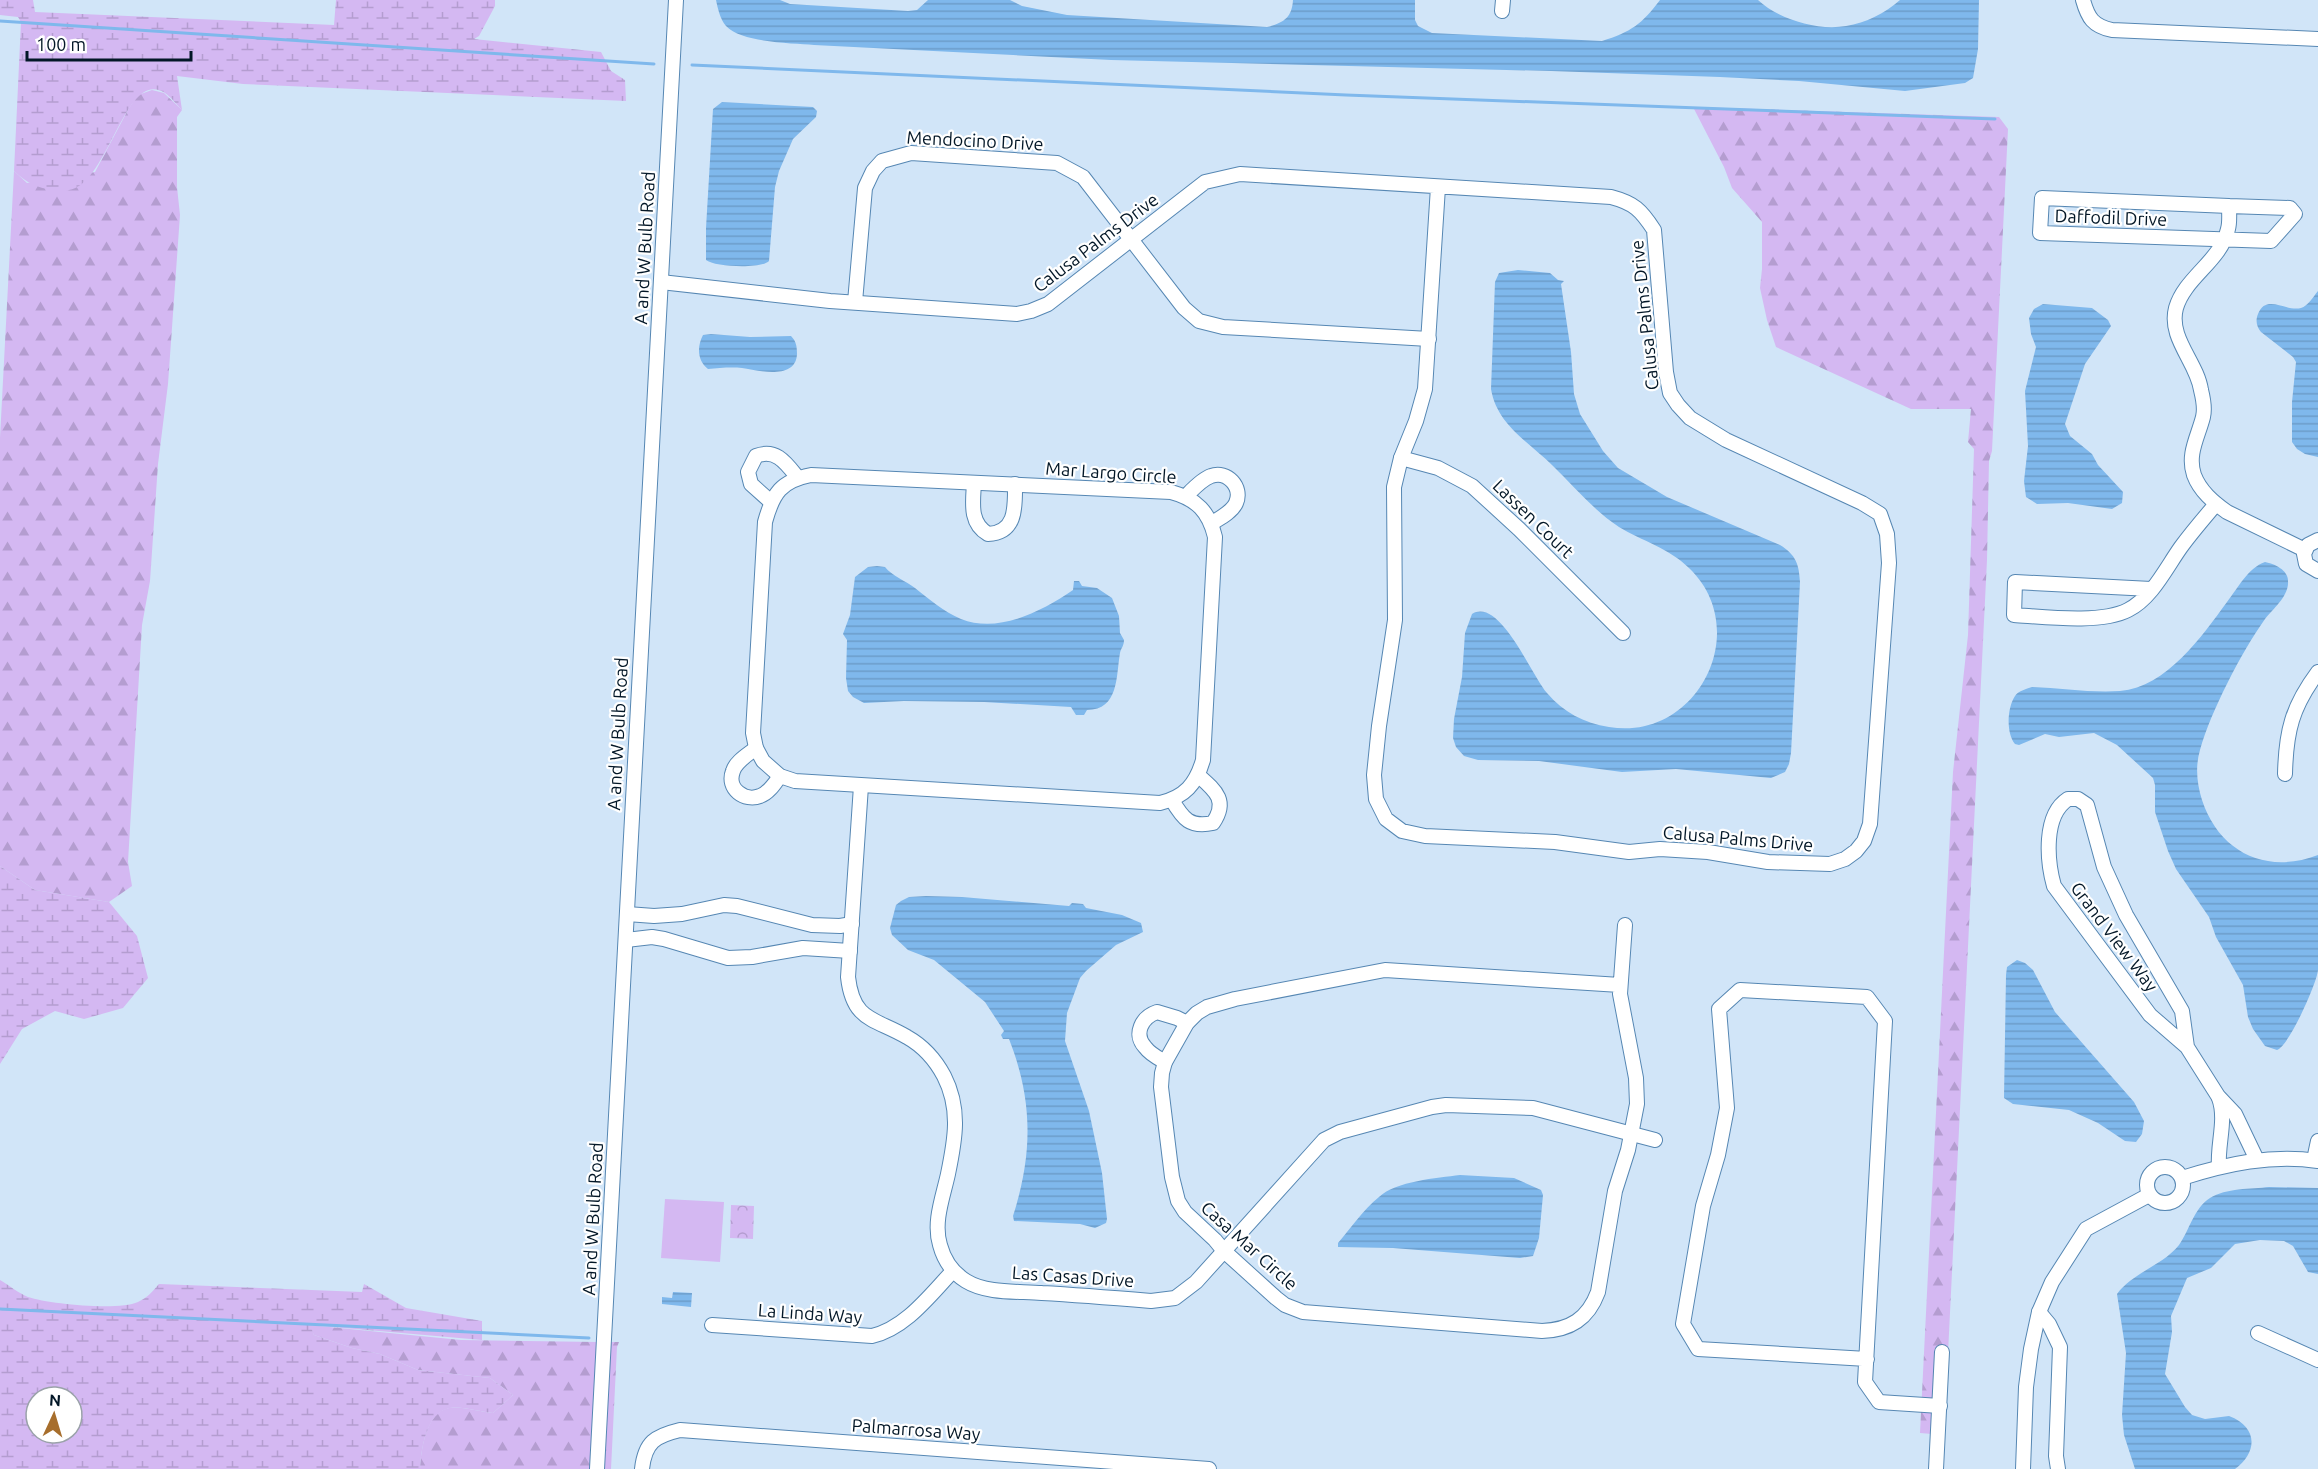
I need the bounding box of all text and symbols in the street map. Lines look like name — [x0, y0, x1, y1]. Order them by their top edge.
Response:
scale bar — [27, 24, 190, 62]
text: 100 m — [36, 34, 86, 54]
street label: Mendocino Drive — [906, 126, 1044, 154]
street label: A and W Bulb Road — [630, 171, 658, 325]
street label: Calusa Palms Drive — [1029, 189, 1162, 296]
street label: Daffodil Drive — [2054, 205, 2168, 229]
street label: Calusa Palms Drive — [1626, 239, 1662, 391]
street label: Mar Largo Circle — [1045, 457, 1177, 487]
street label: Lassen Court — [1489, 475, 1578, 562]
street label: A and W Bulb Road — [603, 657, 631, 811]
street label: Calusa Palms Drive — [1662, 821, 1814, 855]
street label: Grand View Way — [2067, 878, 2163, 995]
street label: A and W Bulb Road — [578, 1142, 606, 1296]
street label: Casa Mar Circle — [1197, 1197, 1302, 1294]
street label: Las Casas Drive — [1011, 1262, 1135, 1290]
street label: La Linda Way — [757, 1299, 863, 1327]
north arrow — [24, 1385, 84, 1445]
text: N — [48, 1391, 62, 1409]
street label: Palmarrosa Way — [851, 1415, 981, 1443]

